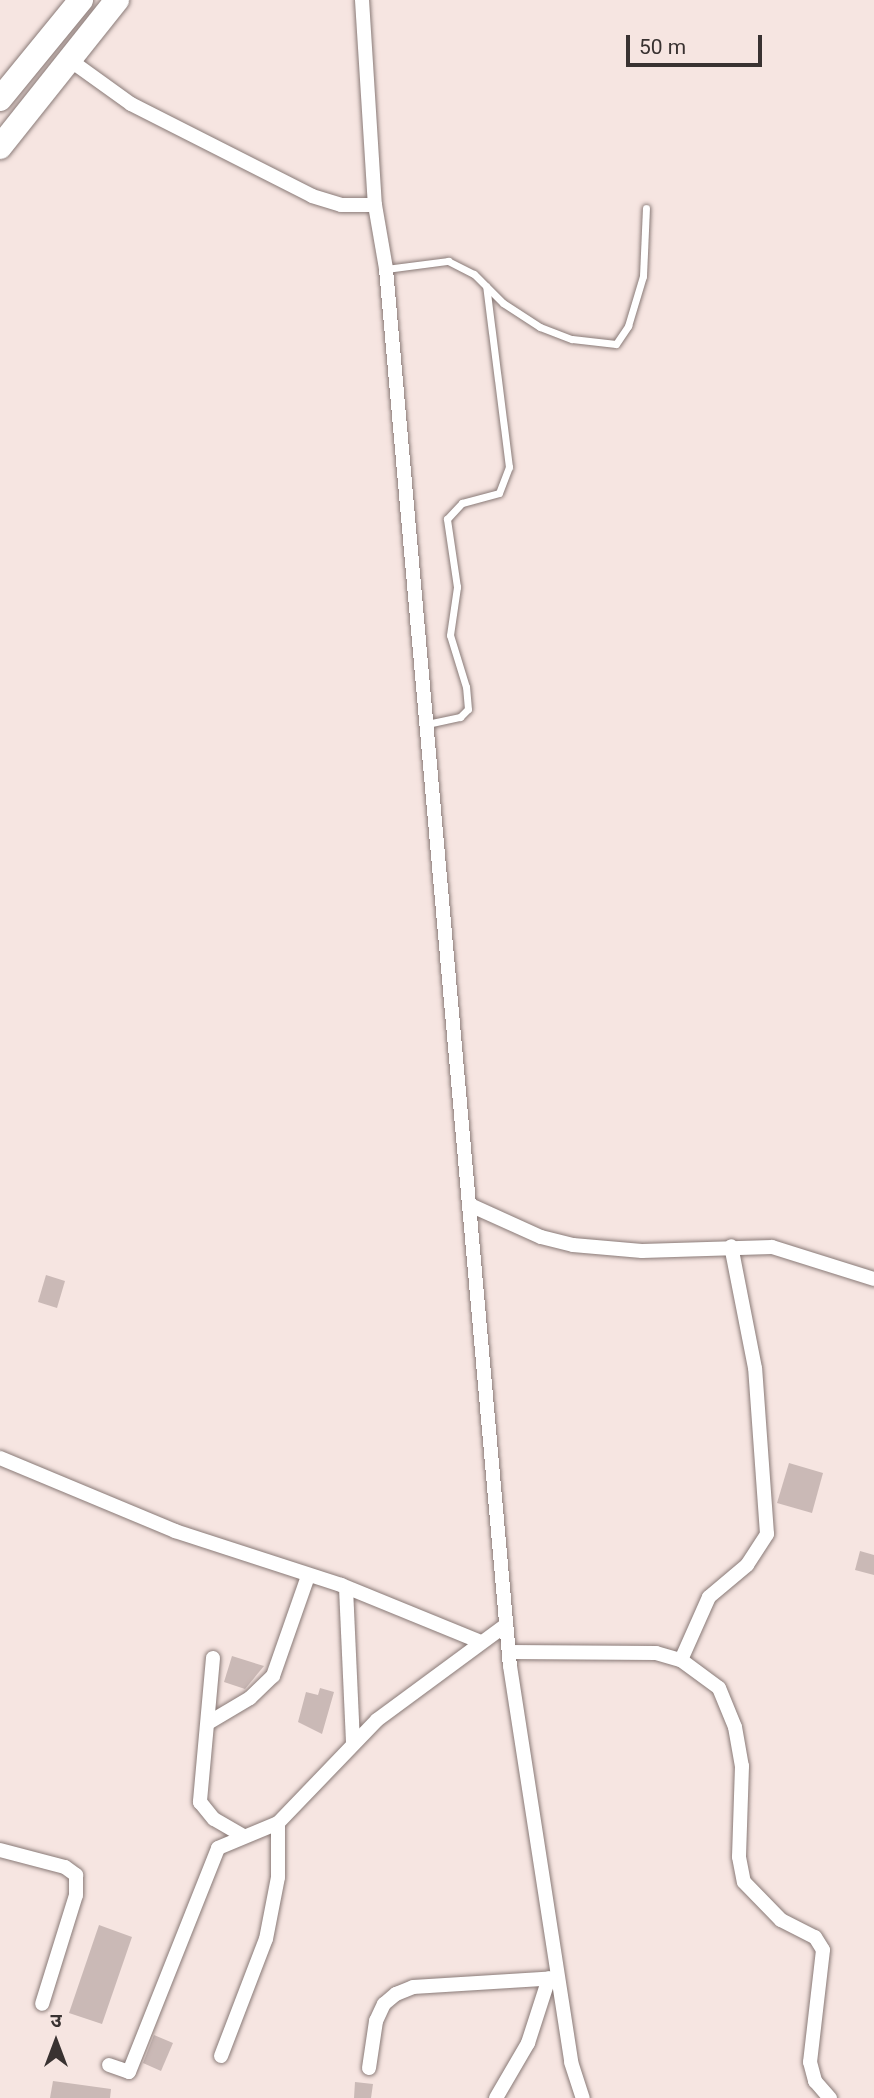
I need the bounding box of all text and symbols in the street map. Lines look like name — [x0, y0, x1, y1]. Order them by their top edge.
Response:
scale bar — [629, 21, 766, 65]
text: 50 m — [639, 35, 686, 59]
north arrow — [21, 2007, 91, 2077]
text: उ — [50, 2009, 62, 2032]

